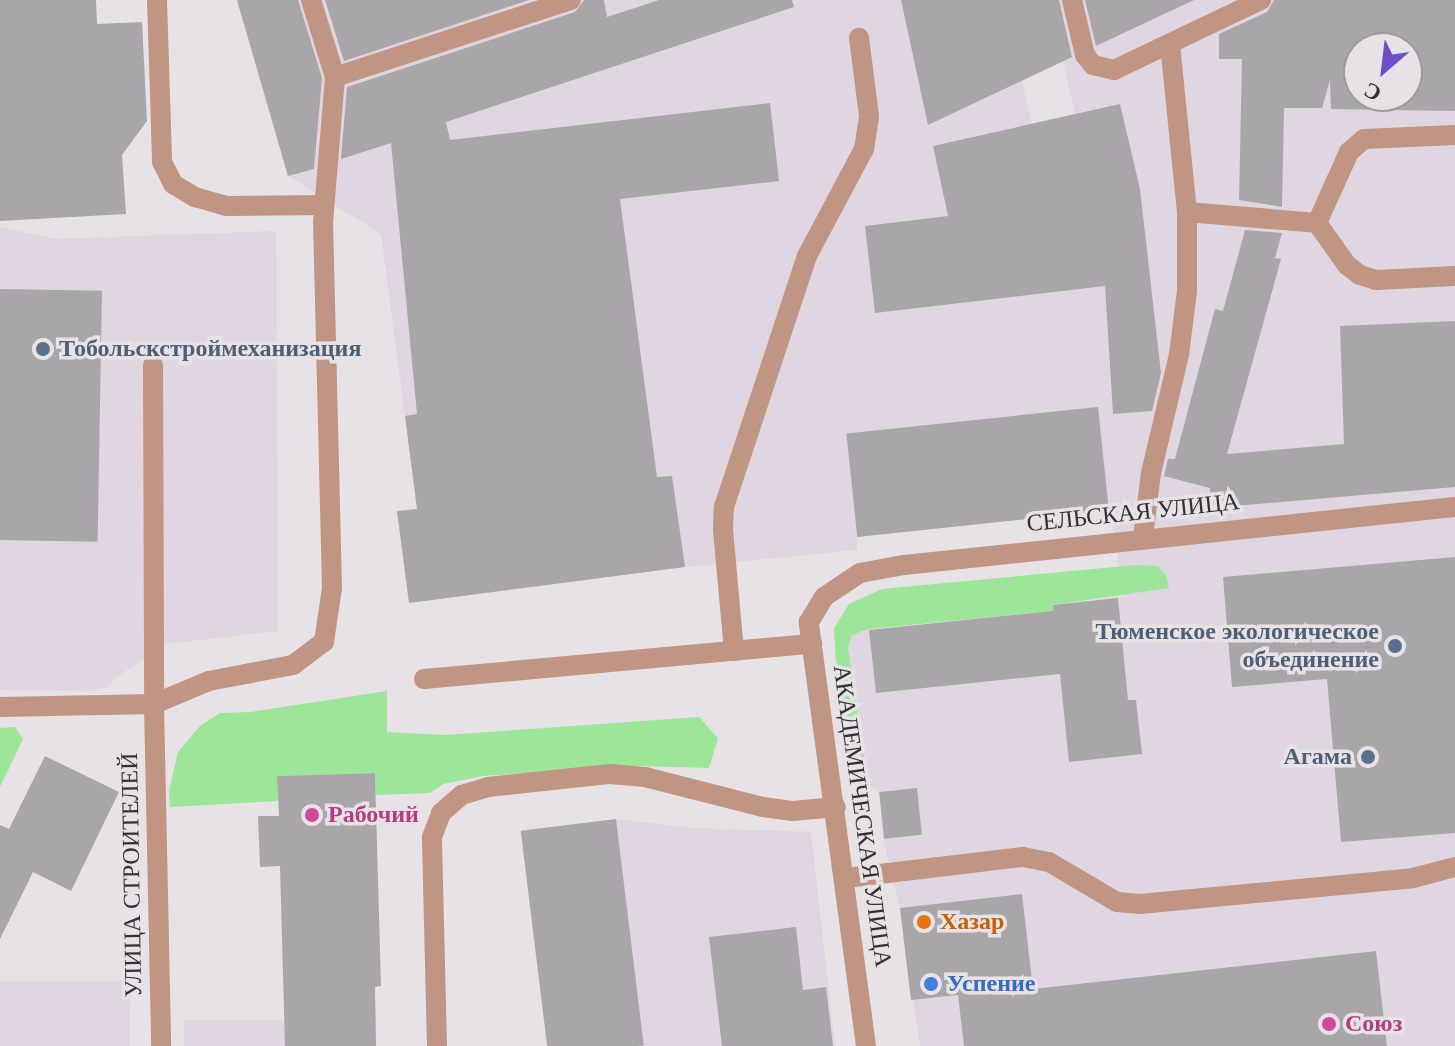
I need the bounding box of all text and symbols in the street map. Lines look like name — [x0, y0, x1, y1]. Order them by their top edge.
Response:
north arrow — [1343, 32, 1423, 112]
text: С — [1360, 77, 1385, 107]
place label: Тобольскстроймеханизация — [59, 335, 361, 363]
marker: Тобольскстроймеханизация — [34, 340, 52, 358]
street label: СЕЛЬСКАЯ УЛИЦА — [1025, 488, 1241, 538]
place label: Тюменское экологическое объединение — [1095, 618, 1379, 674]
marker: Тюменское экологическое объединение — [1386, 637, 1404, 655]
street label: АКАДЕМИЧЕСКАЯ УЛИЦА — [827, 663, 897, 969]
place label: Агама — [1284, 743, 1352, 771]
marker: Агама — [1359, 748, 1377, 766]
street label: УЛИЦА СТРОИТЕЛЕЙ — [115, 752, 149, 998]
place label: Рабочий — [328, 801, 419, 829]
marker: Рабочий — [303, 806, 321, 824]
place label: Хазар — [940, 908, 1004, 936]
marker: Хазар — [915, 913, 933, 931]
place label: Успение — [947, 970, 1035, 998]
marker: Успение — [922, 975, 940, 993]
place label: Союз — [1345, 1010, 1402, 1038]
marker: Союз — [1320, 1015, 1338, 1033]

